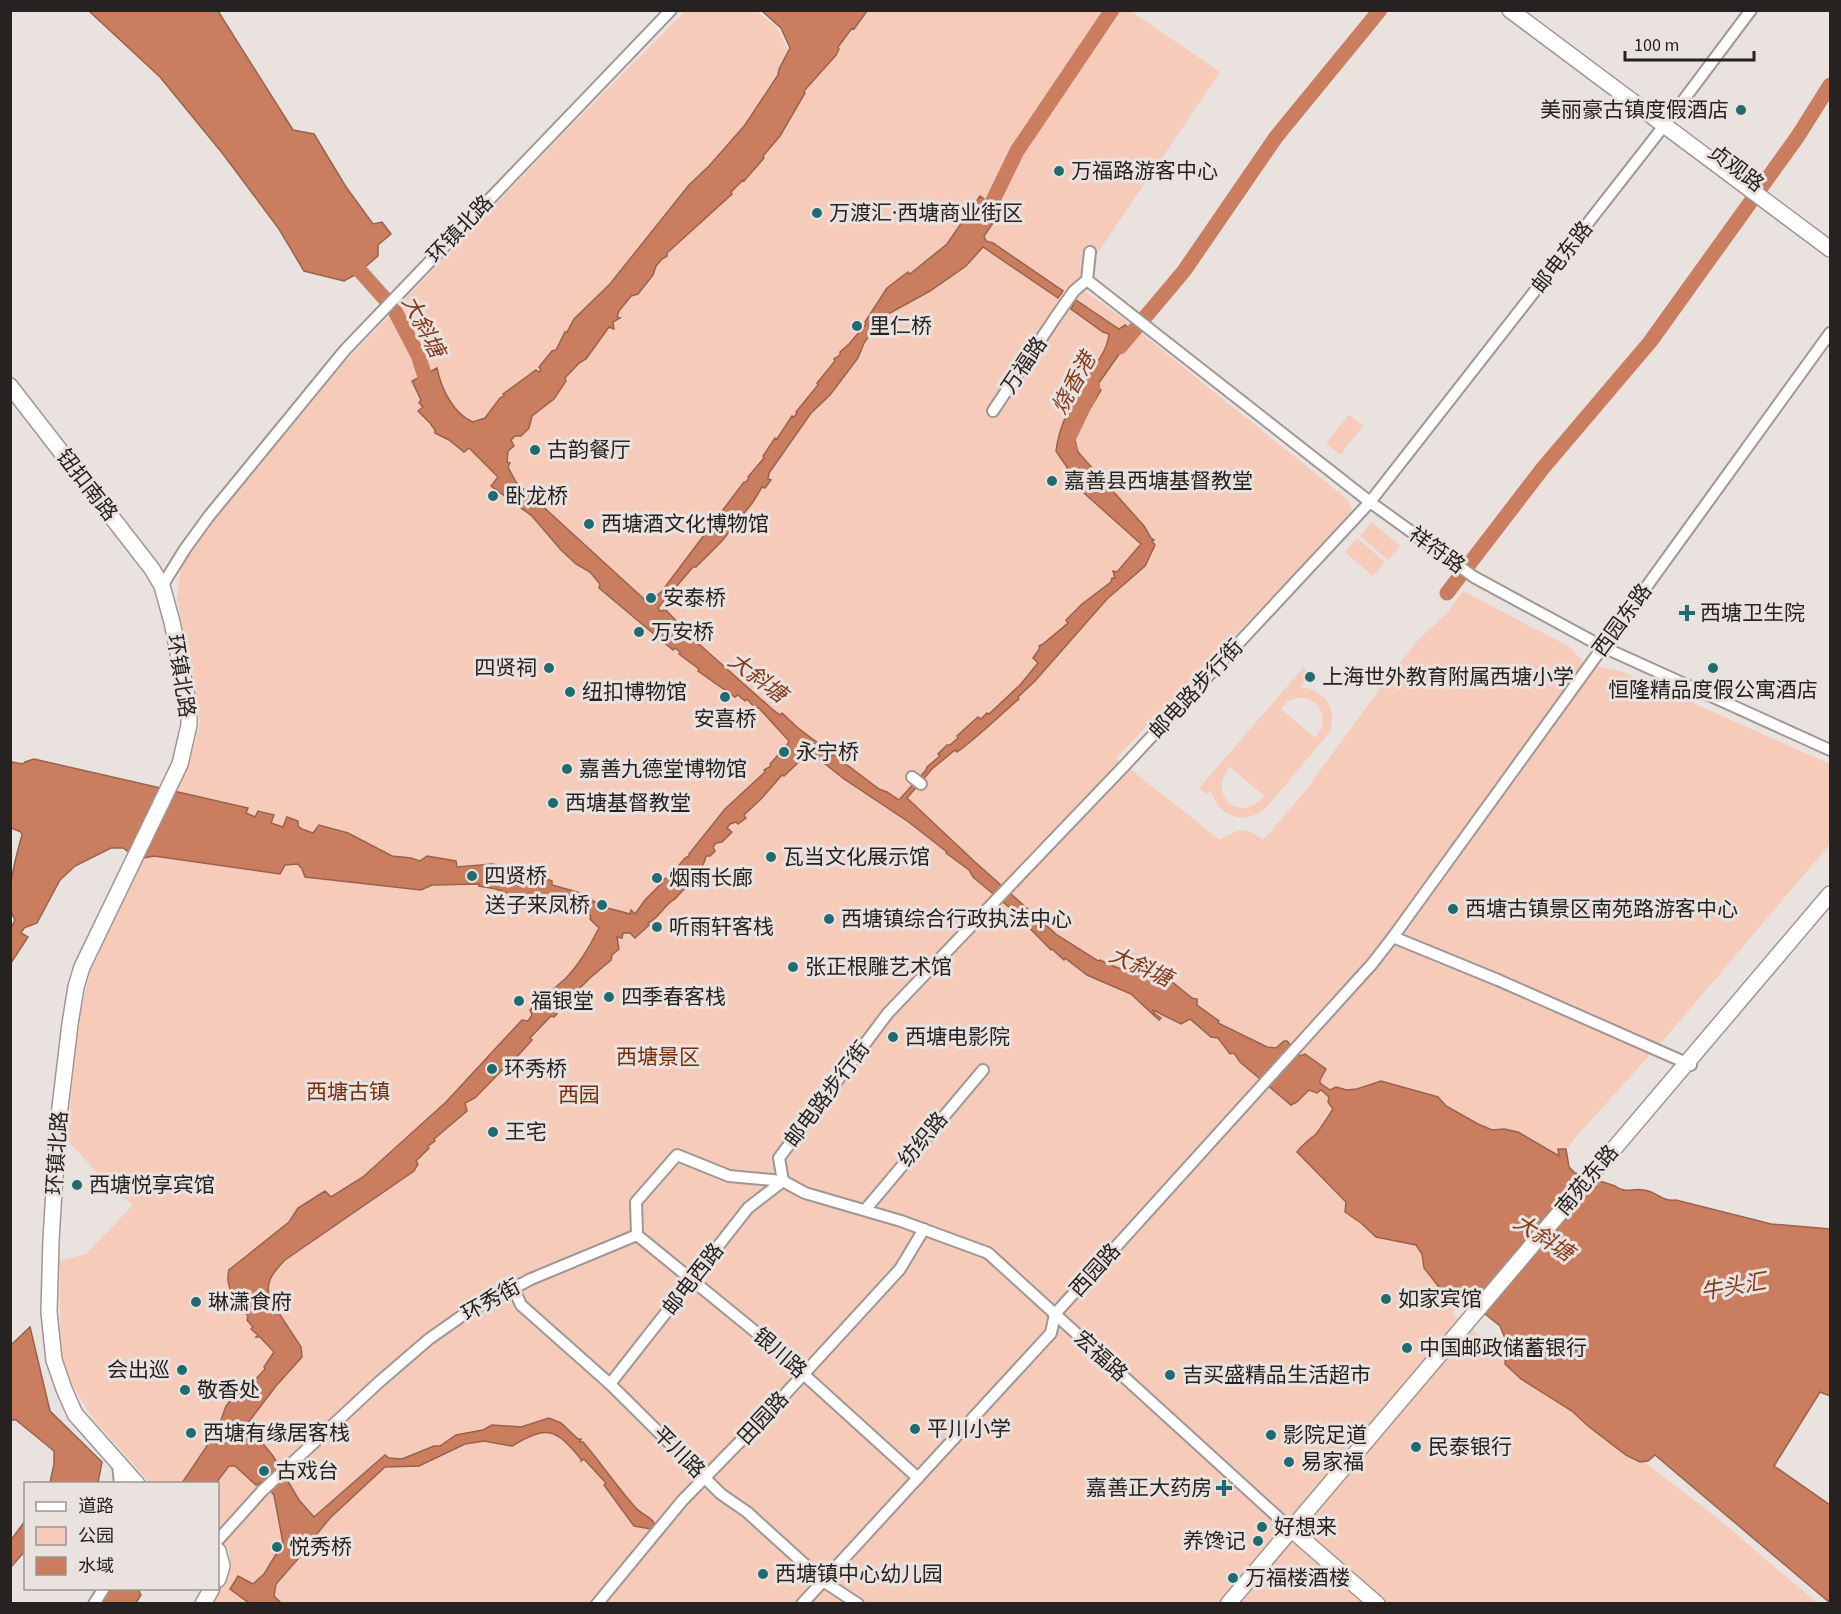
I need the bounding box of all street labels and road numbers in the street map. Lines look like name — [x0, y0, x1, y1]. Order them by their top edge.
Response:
street label: 贞观路 — [1702, 137, 1770, 199]
street label: 环镇北路 — [420, 188, 500, 270]
street label: 邮电东路 — [1524, 215, 1600, 299]
street label: 万福路 — [994, 330, 1054, 400]
street label: 钮扣南路 — [49, 443, 125, 527]
street label: 祥符路 — [1403, 519, 1471, 581]
street label: 西园东路 — [1585, 577, 1659, 663]
street label: 环镇北路 — [160, 632, 202, 720]
street label: 邮电路步行街 — [1142, 633, 1250, 745]
street label: 邮电路步行街 — [777, 1035, 877, 1153]
street label: 纺织路 — [891, 1105, 955, 1173]
street label: 环镇北路 — [39, 1110, 75, 1196]
street label: 南苑东路 — [1549, 1138, 1625, 1222]
street label: 邮电西路 — [655, 1237, 731, 1321]
street label: 西园路 — [1063, 1237, 1127, 1303]
street label: 环秀街 — [456, 1272, 526, 1328]
street label: 银川路 — [746, 1321, 814, 1385]
street label: 宏福路 — [1068, 1324, 1134, 1388]
street label: 田园路 — [731, 1385, 795, 1451]
street label: 平川路 — [646, 1419, 712, 1485]

